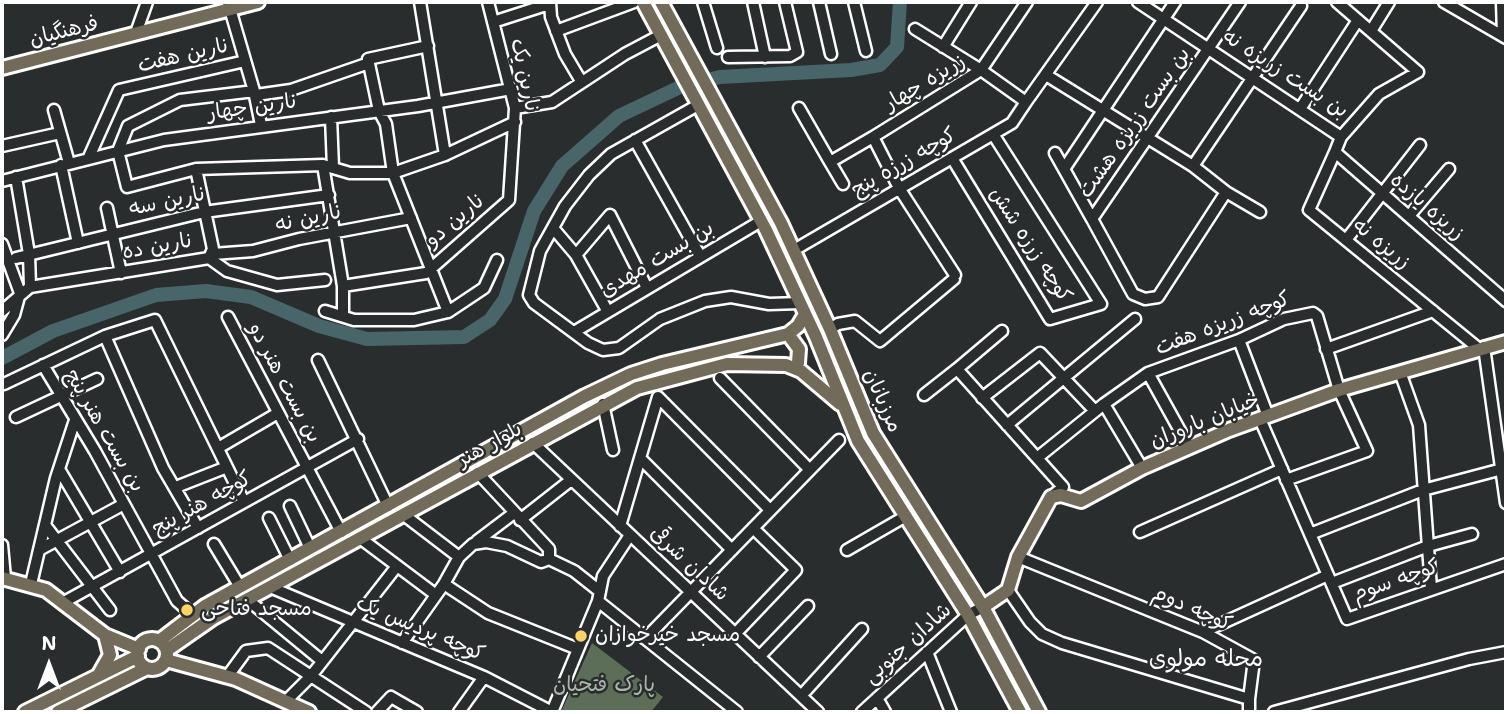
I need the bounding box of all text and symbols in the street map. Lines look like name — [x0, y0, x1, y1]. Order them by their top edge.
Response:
street label: فرهنگیان — [27, 11, 101, 53]
street label: بن بست زریزه نه — [1217, 24, 1353, 124]
street label: نارین هفت — [135, 33, 231, 79]
street label: نارین یک — [504, 36, 544, 114]
street label: بن بست زریزه هشت — [1074, 43, 1196, 203]
street label: زریزه چهار — [880, 49, 970, 117]
street label: نارین چهار — [206, 89, 298, 127]
street label: کوچه زرزه پنج — [847, 123, 961, 203]
street label: زریزه یازده — [1385, 168, 1469, 246]
street label: نارین سه — [127, 182, 207, 222]
street label: کوچه زرزه شش — [983, 183, 1077, 307]
street label: نارین دو — [420, 189, 490, 253]
street label: نارین نه — [273, 200, 343, 238]
street label: زریزه نه — [1347, 213, 1415, 275]
street label: بن بست مهدی — [595, 216, 719, 304]
street label: نارین ده — [120, 229, 194, 265]
street label: کوچه زریزه هفت — [1152, 287, 1294, 361]
street label: بن بست هنر دو — [242, 319, 326, 447]
street label: بن بست هنر پنج — [59, 365, 149, 497]
street label: مرزبانان — [857, 365, 907, 437]
street label: خیابان باروران — [1146, 388, 1264, 454]
street label: بلوار هنر — [453, 417, 527, 473]
street label: کوچه هنر پنج — [148, 466, 256, 542]
street label: شادان شرقی — [644, 521, 734, 607]
street label: کوچه سوم — [1349, 554, 1443, 608]
street label: کوچه دوم — [1148, 580, 1236, 638]
street label: کوچه پردیس یک — [352, 591, 488, 667]
place label: مسجد فتاحی — [201, 597, 312, 623]
street label: شادان جنوبی — [859, 598, 957, 690]
marker: مسجد فتاحی — [179, 602, 195, 618]
place label: مسجد خیرخوازان — [595, 623, 740, 649]
marker: مسجد خیرخوازان — [573, 628, 589, 644]
north arrow — [14, 630, 84, 700]
text: N — [41, 631, 57, 656]
district label: محله مولوی — [1149, 646, 1263, 674]
park label: پارک فتحیان — [553, 673, 655, 699]

